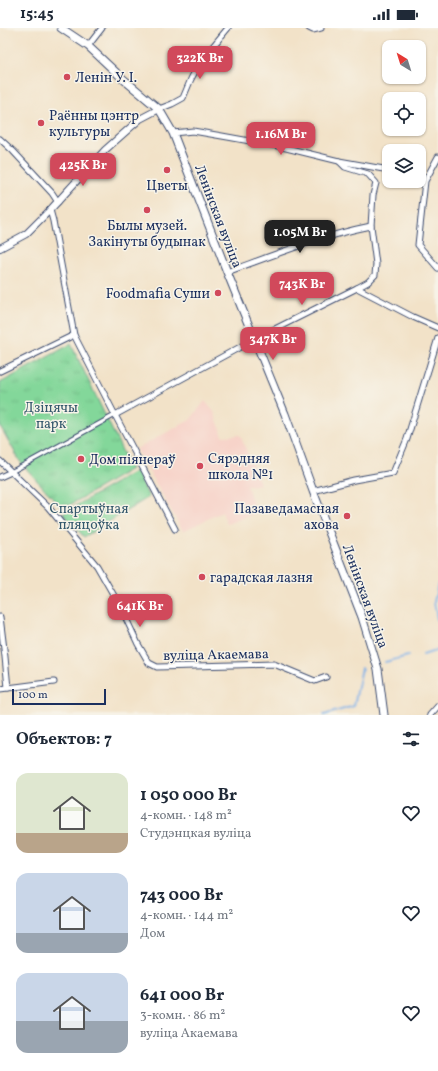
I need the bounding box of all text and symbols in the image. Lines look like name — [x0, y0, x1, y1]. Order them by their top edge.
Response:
text: 15:45 — [20, 4, 54, 25]
north arrow — [382, 40, 426, 84]
map controls — [382, 40, 426, 188]
pin: 322K Br — [163, 46, 237, 80]
text: 322K Br — [176, 50, 224, 68]
place label: Ленін У. І. — [75, 69, 137, 88]
marker: Ленін У. І. — [62, 72, 72, 82]
button: locate — [382, 92, 426, 136]
place label: Раённы цэнтр культуры — [49, 107, 139, 142]
marker: Раённы цэнтр культуры — [36, 118, 46, 128]
pin: 1.16M Br — [240, 122, 322, 156]
text: 1.16M Br — [255, 126, 307, 144]
button: layers — [382, 144, 426, 188]
pin: 425K Br — [46, 153, 120, 187]
text: 425K Br — [59, 157, 107, 175]
street label: Ленінская вуліца — [189, 162, 246, 271]
marker: Цветы — [162, 165, 172, 175]
place label: Цветы — [146, 177, 188, 196]
marker: Былы музей. Закінуты будынак — [142, 205, 152, 215]
place label: Былы музей. Закінуты будынак — [88, 217, 206, 252]
pin: 1.05M Br — [259, 220, 341, 254]
text: 1.05M Br — [273, 224, 327, 242]
pin: 743K Br — [265, 272, 339, 306]
text: 743K Br — [279, 276, 325, 294]
place label: Foodmafia Суши — [106, 285, 210, 304]
marker: Foodmafia Суши — [213, 288, 223, 298]
pin: 347K Br — [236, 327, 310, 361]
text: 347K Br — [249, 331, 297, 349]
park label: Дзіцячы парк — [24, 399, 78, 434]
place label: Сярэдняя школа №1 — [208, 450, 274, 485]
place label: Дом піянераў — [89, 451, 176, 470]
marker: Дом піянераў — [76, 454, 86, 464]
marker: Сярэдняя школа №1 — [195, 461, 205, 471]
park label: Спартыўная пляцоўка — [50, 500, 128, 535]
place label: Пазаведамасная ахова — [234, 500, 339, 535]
marker: Пазаведамасная ахова — [342, 511, 352, 521]
street label: Ленінская вуліца — [337, 542, 392, 651]
place label: гарадская лазня — [210, 569, 313, 588]
marker: гарадская лазня — [197, 572, 207, 582]
pin: 641K Br — [103, 594, 177, 628]
text: 641K Br — [117, 598, 163, 616]
street label: вуліца Акаемава — [163, 645, 269, 666]
scale bar — [12, 687, 106, 706]
text: 100 m — [18, 688, 48, 703]
text: Объектов: 7 — [16, 728, 112, 751]
icon: filters — [400, 728, 422, 750]
text: 1 050 000 Br — [140, 784, 237, 807]
icon: home — [48, 789, 96, 837]
icon: heart — [400, 802, 422, 824]
text: 4-комн. · 148 m² — [140, 807, 232, 825]
text: Студэнцкая вуліца — [140, 825, 252, 843]
text: 743 000 Br — [140, 884, 223, 907]
icon: home — [48, 889, 96, 937]
icon: heart — [400, 902, 422, 924]
text: 4-комн. · 144 m² — [140, 907, 233, 925]
text: Дом — [140, 925, 165, 943]
text: 641 000 Br — [140, 984, 224, 1007]
icon: home — [48, 989, 96, 1037]
icon: heart — [400, 1002, 422, 1024]
text: 3-комн. · 86 m² — [140, 1007, 225, 1025]
text: вуліца Акаемава — [140, 1025, 238, 1043]

